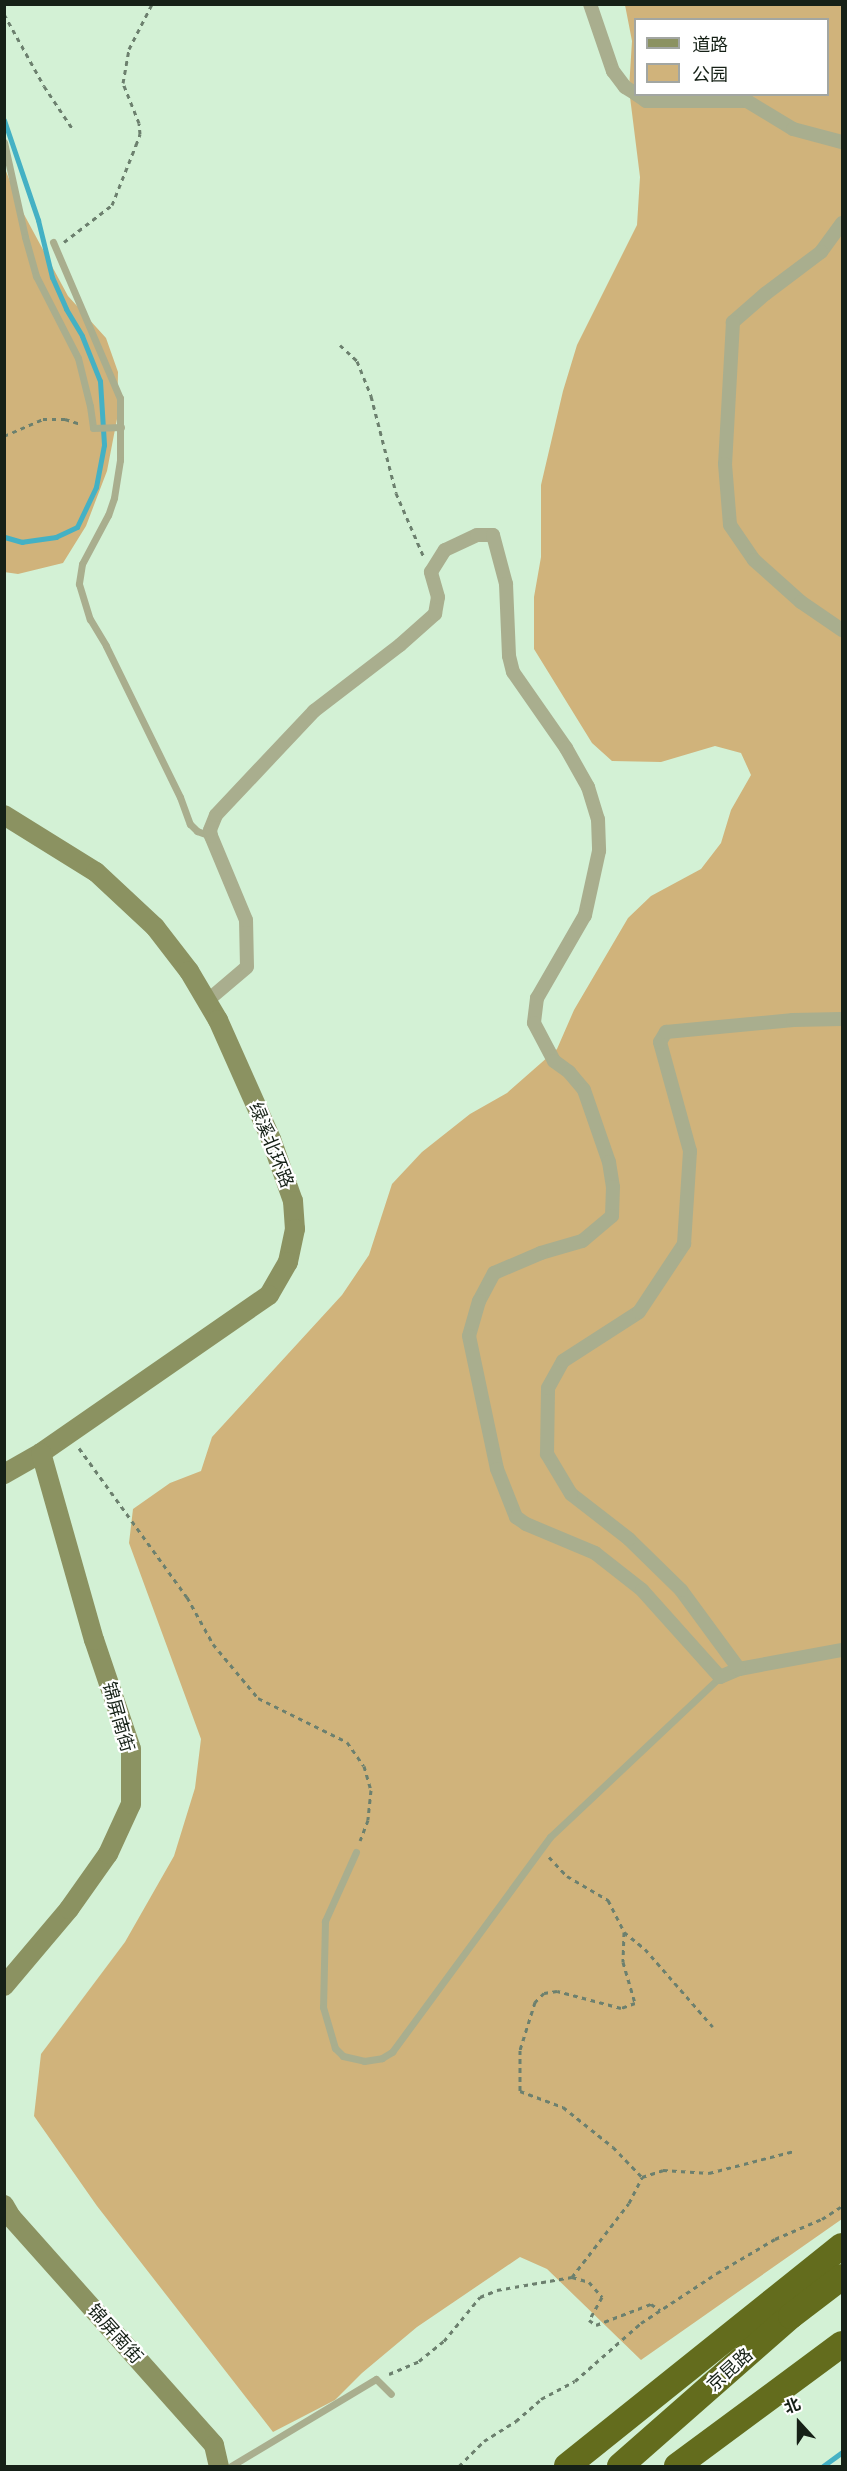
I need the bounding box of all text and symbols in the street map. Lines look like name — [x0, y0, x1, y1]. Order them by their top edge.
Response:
legend — [634, 18, 829, 96]
text: 道路 — [692, 34, 728, 55]
text: 公园 — [692, 64, 728, 85]
street label: 绿溪北环路 — [244, 1099, 298, 1191]
street label: 锦屏南街 — [98, 1679, 138, 1755]
street label: 锦屏南街 — [83, 2300, 147, 2368]
street label: 京昆路 — [703, 2344, 757, 2396]
north arrow — [769, 2393, 829, 2453]
text: 北 — [781, 2394, 803, 2417]

